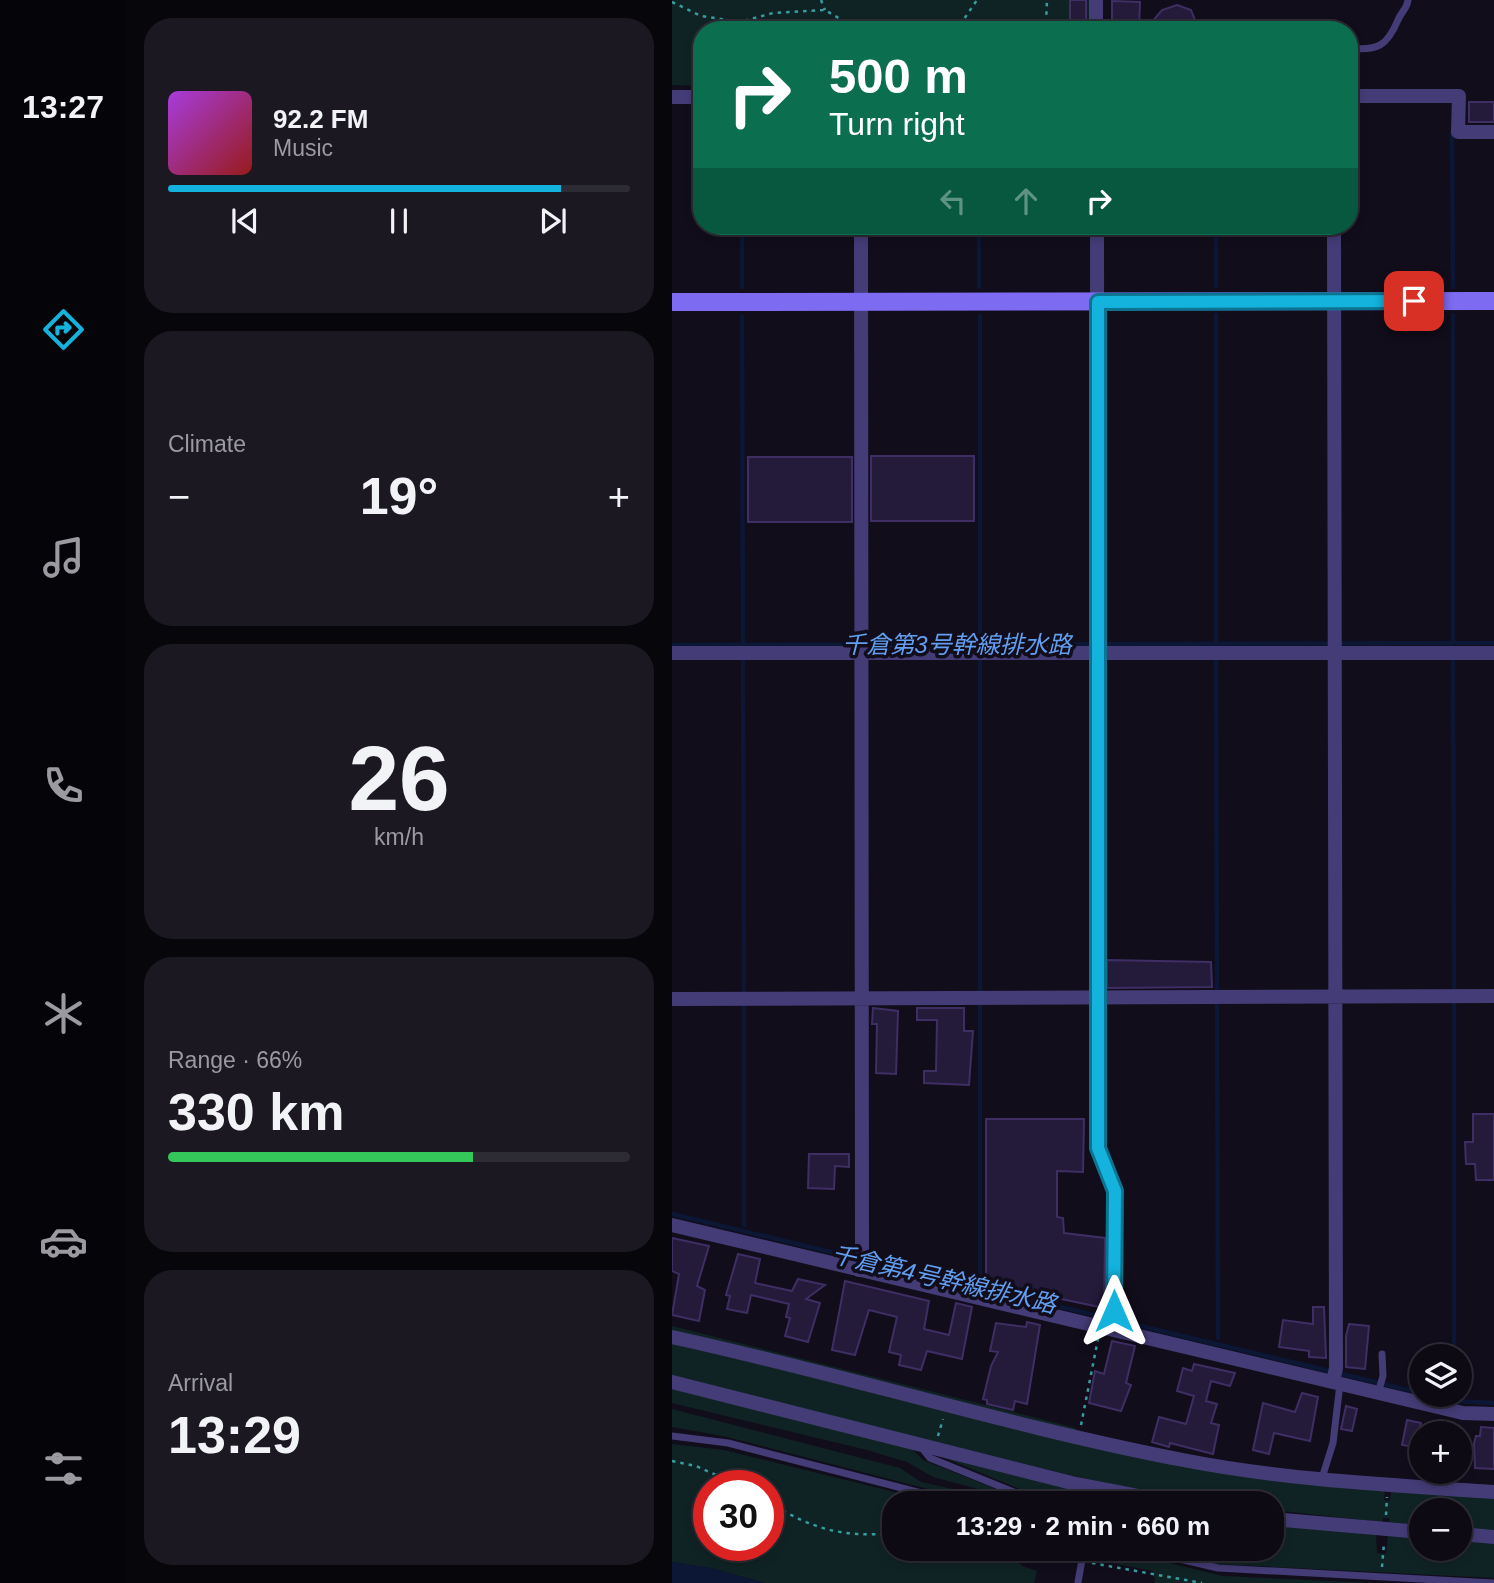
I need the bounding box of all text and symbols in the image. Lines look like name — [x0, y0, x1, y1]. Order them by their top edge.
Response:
icon: right — [714, 49, 805, 140]
text: 500 m — [829, 49, 968, 103]
text: 13:27 — [22, 89, 104, 125]
text: 92.2 FM — [273, 104, 368, 134]
text: Turn right — [829, 106, 965, 142]
text: Music — [273, 135, 333, 161]
icon: left — [934, 182, 972, 220]
icon: ahead — [1007, 182, 1045, 220]
icon: right — [1080, 182, 1118, 220]
icon: previous — [226, 202, 264, 240]
icon: pause — [380, 202, 418, 240]
icon: next — [534, 202, 572, 240]
pin — [1384, 271, 1444, 331]
icon: arrive — [1395, 282, 1433, 320]
icon: directions — [39, 305, 88, 354]
text: Climate — [168, 431, 246, 457]
text: 19° — [360, 467, 438, 525]
text: − — [168, 476, 190, 518]
text: + — [608, 476, 630, 518]
icon: music — [39, 533, 88, 582]
water label: 千倉第3号幹線排水路 — [842, 631, 1074, 658]
text: 26 — [348, 728, 450, 829]
icon: phone — [39, 761, 88, 810]
text: km/h — [374, 824, 424, 850]
icon: climate — [39, 989, 88, 1038]
text: Range · 66% — [168, 1047, 302, 1073]
text: 330 km — [168, 1083, 344, 1141]
icon: car — [39, 1217, 88, 1266]
water label: 千倉第4号幹線排水路 — [829, 1240, 1061, 1318]
position arrow — [1077, 1274, 1151, 1348]
map controls — [1409, 1344, 1472, 1561]
button: layers — [1409, 1344, 1472, 1407]
text: Arrival — [168, 1370, 233, 1396]
text: 13:29 — [168, 1406, 301, 1464]
button: + — [1409, 1421, 1472, 1484]
icon: filters — [39, 1444, 88, 1493]
speed limit sign: 30 — [693, 1470, 784, 1561]
button: − — [1409, 1498, 1472, 1561]
text: 13:29 · 2 min · 660 m — [956, 1511, 1210, 1541]

